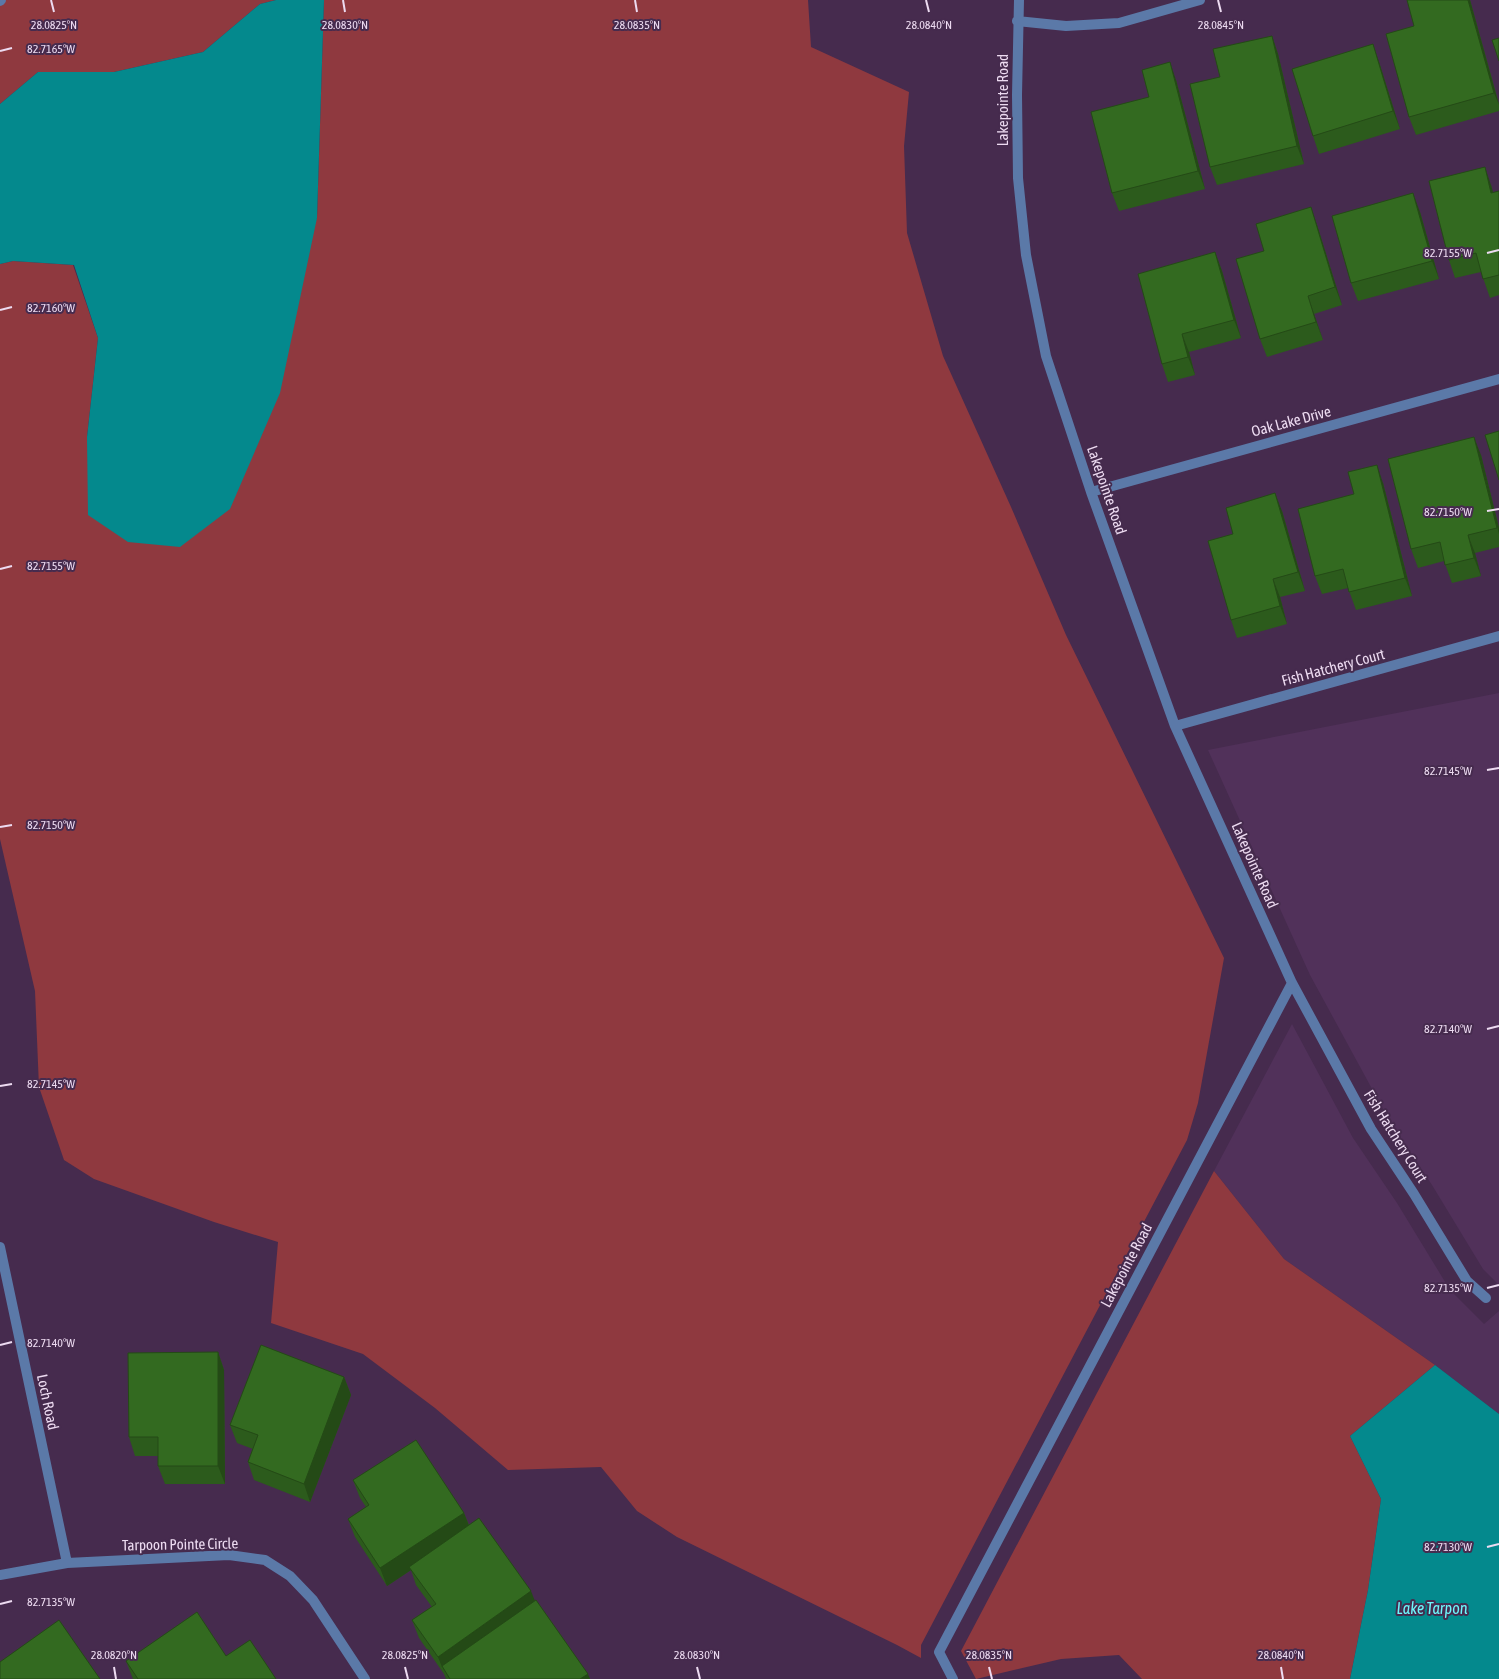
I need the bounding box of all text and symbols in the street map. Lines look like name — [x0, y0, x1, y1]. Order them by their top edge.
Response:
text: 28.0825°N — [31, 18, 77, 32]
text: 28.0830°N — [322, 18, 368, 32]
text: 28.0835°N — [614, 18, 660, 32]
text: 28.0840°N — [906, 18, 952, 32]
text: 28.0845°N — [1198, 18, 1244, 32]
text: 82.7165°W — [27, 42, 75, 56]
street label: Lakepointe Road — [994, 54, 1011, 146]
text: 82.7155°W — [1424, 246, 1472, 260]
text: 82.7160°W — [27, 301, 75, 315]
street label: Oak Lake Drive — [1249, 402, 1333, 440]
street label: Lakepointe Road — [1084, 444, 1130, 536]
text: 82.7150°W — [1424, 505, 1472, 519]
text: 82.7155°W — [27, 559, 75, 573]
street label: Fish Hatchery Court — [1280, 645, 1386, 689]
text: 82.7145°W — [1424, 764, 1472, 778]
text: 82.7150°W — [27, 818, 75, 832]
street label: Lakepointe Road — [1228, 819, 1282, 911]
text: 82.7140°W — [1424, 1022, 1472, 1036]
text: 82.7145°W — [27, 1077, 75, 1091]
street label: Fish Hatchery Court — [1361, 1087, 1431, 1185]
street label: Lakepointe Road — [1097, 1220, 1155, 1310]
text: 82.7135°W — [1424, 1281, 1472, 1295]
text: 82.7140°W — [27, 1336, 75, 1350]
street label: Loch Road — [34, 1373, 62, 1431]
street label: Tarpoon Pointe Circle — [122, 1534, 238, 1554]
text: 82.7130°W — [1424, 1540, 1472, 1554]
text: 82.7135°W — [27, 1595, 75, 1609]
water label: Lake Tarpon — [1397, 1599, 1468, 1618]
text: 28.0820°N — [91, 1648, 137, 1662]
text: 28.0825°N — [382, 1648, 428, 1662]
text: 28.0830°N — [674, 1648, 720, 1662]
text: 28.0835°N — [966, 1648, 1012, 1662]
text: 28.0840°N — [1258, 1648, 1304, 1662]

